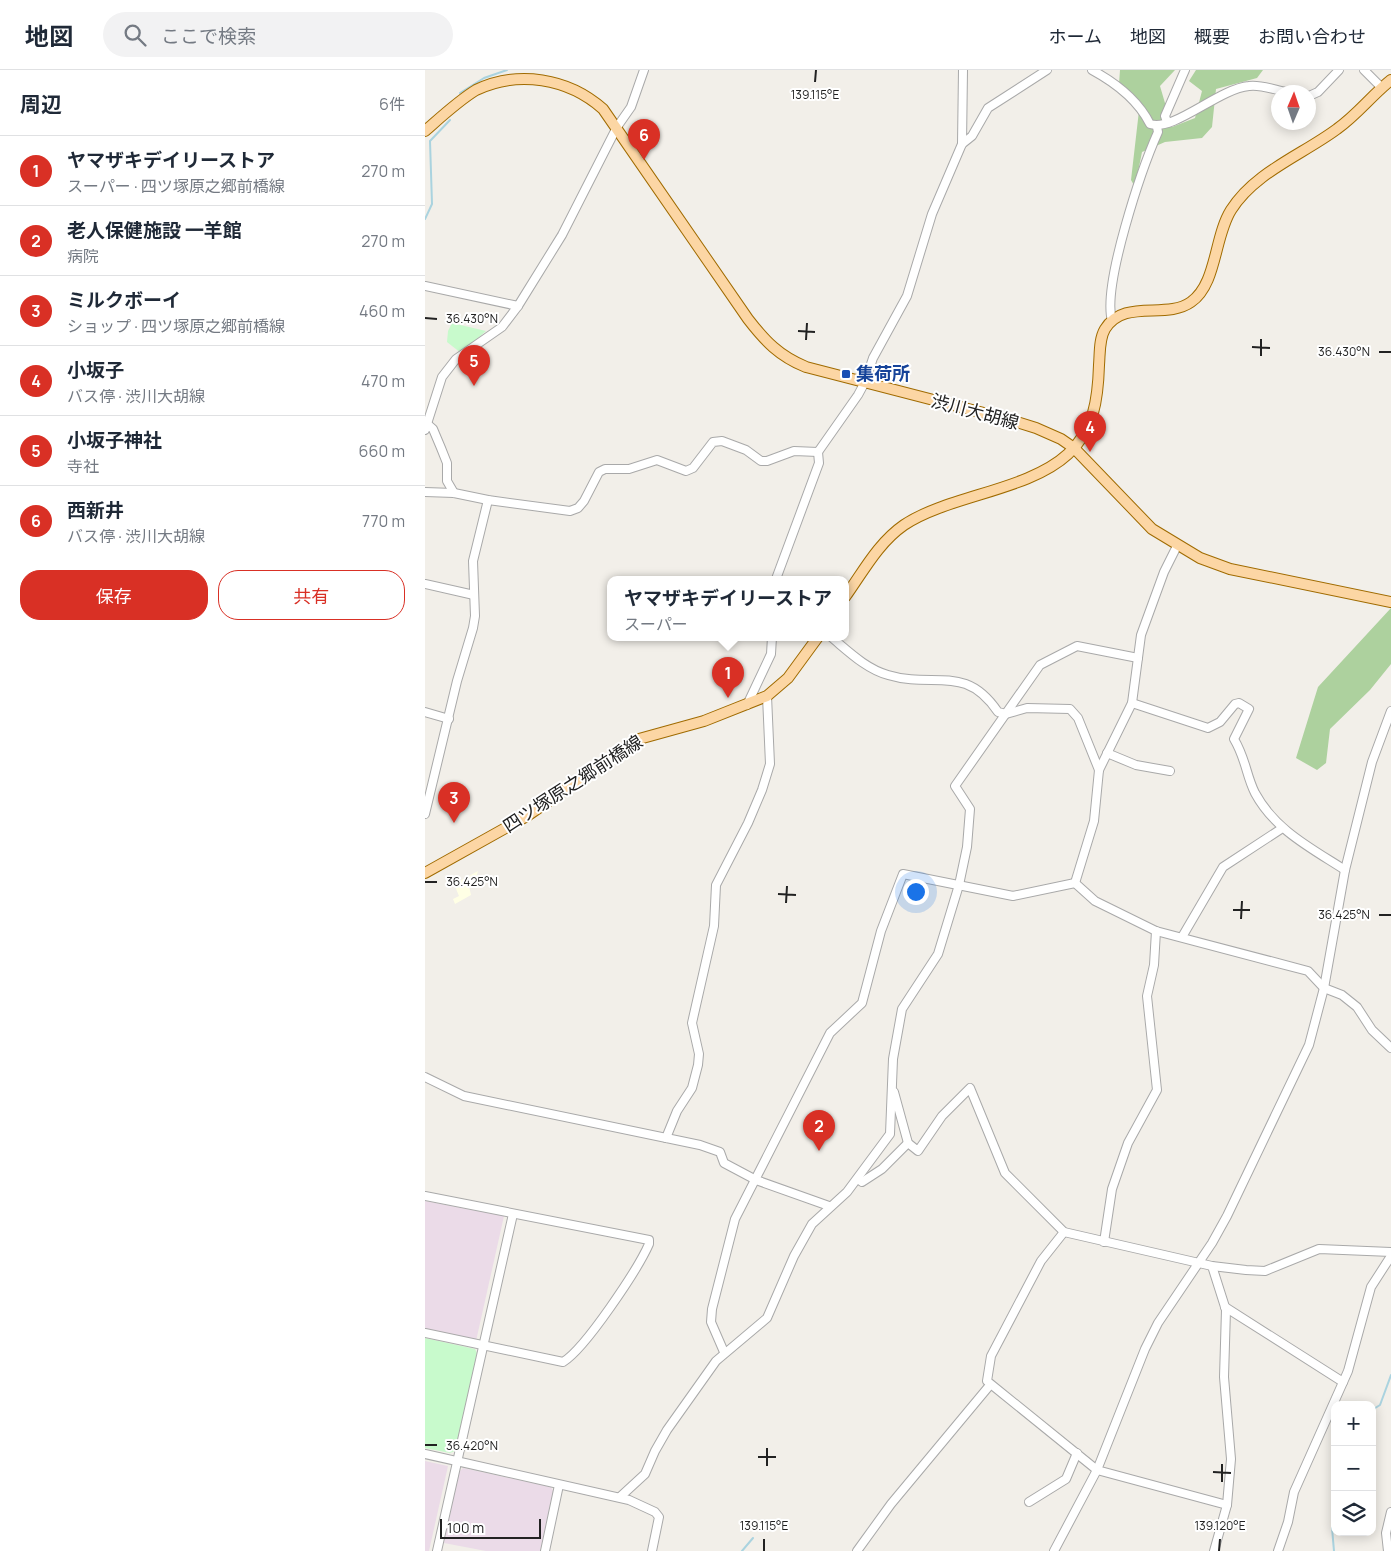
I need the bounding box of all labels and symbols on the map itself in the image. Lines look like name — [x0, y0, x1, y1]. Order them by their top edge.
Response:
north arrow — [1271, 85, 1316, 130]
text: 139.115°E — [791, 86, 839, 103]
pin: 6 — [628, 119, 660, 160]
text: 36.430°N — [446, 310, 498, 327]
text: 36.430°N — [1318, 343, 1370, 360]
pin: 5 — [458, 345, 490, 386]
place label: 集荷所 — [856, 361, 910, 385]
marker: 集荷所 — [840, 368, 852, 380]
street label: 渋川大胡線 — [929, 388, 1022, 434]
pin: 4 — [1074, 411, 1106, 452]
pin: 1 — [712, 657, 744, 698]
street label: 四ツ塚原之郷前橋線 — [498, 729, 647, 837]
pin: 3 — [438, 782, 470, 823]
text: 36.425°N — [446, 873, 498, 890]
your location — [903, 879, 929, 905]
text: 36.425°N — [1318, 906, 1370, 923]
pin: 2 — [803, 1110, 835, 1151]
text: 36.420°N — [446, 1437, 498, 1454]
scale bar — [440, 1516, 541, 1539]
text: 139.115°E — [740, 1517, 788, 1534]
text: 139.120°E — [1194, 1517, 1246, 1534]

